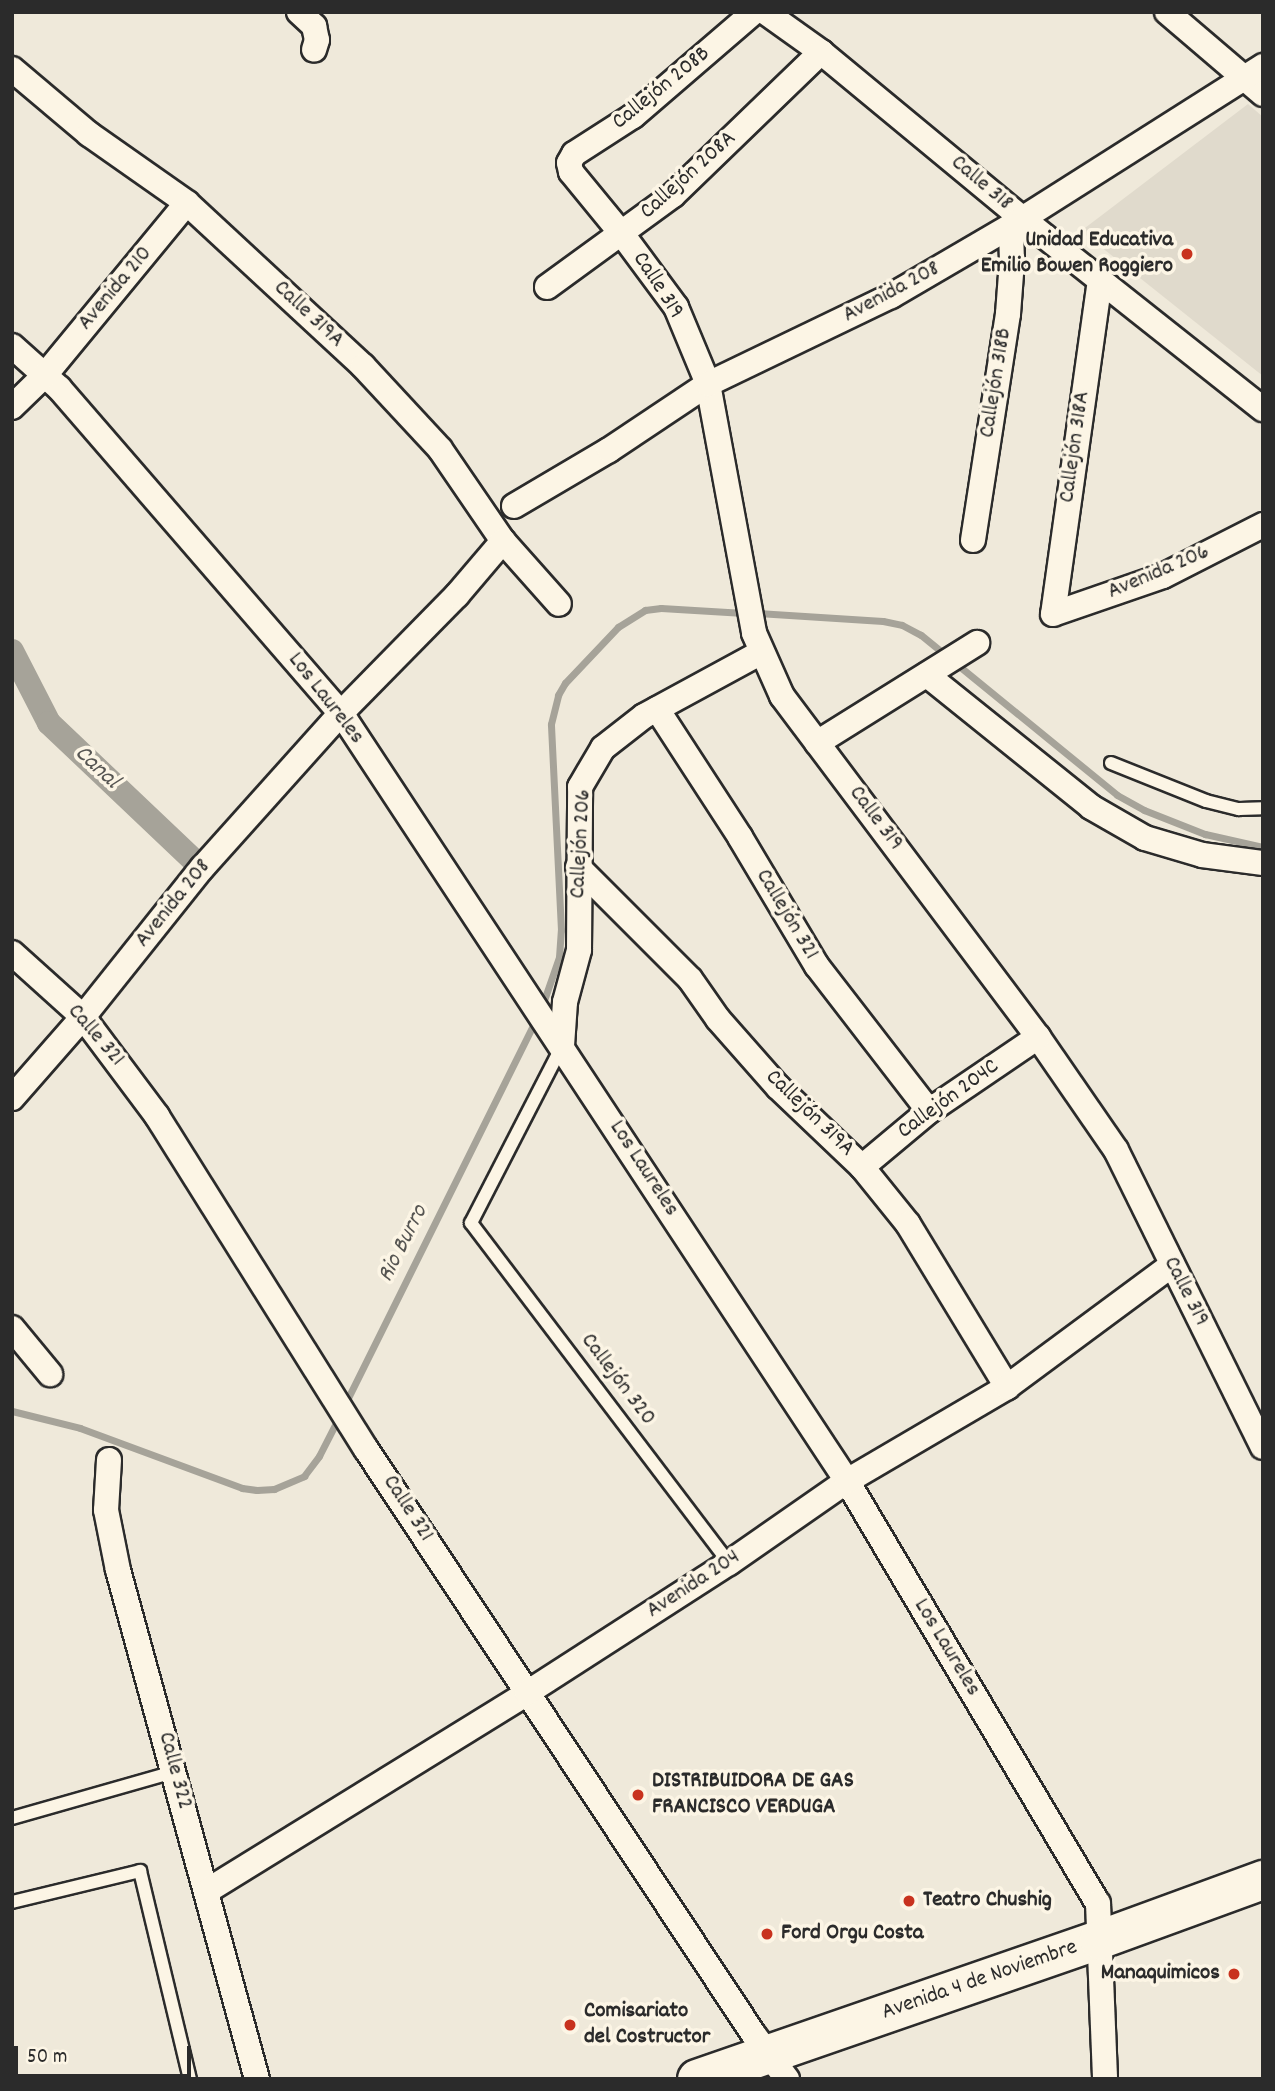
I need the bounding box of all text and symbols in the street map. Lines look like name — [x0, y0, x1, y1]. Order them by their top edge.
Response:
street label: Callejón 208B — [607, 41, 717, 137]
street label: Callejón 208A — [635, 126, 743, 226]
street label: Calle 318 — [944, 150, 1018, 218]
place label: Unidad Educativa Emilio Bowen Roggiero — [981, 227, 1173, 281]
street label: Avenida 210 — [73, 241, 159, 337]
marker: Unidad Educativa Emilio Bowen Roggiero — [1179, 246, 1195, 262]
street label: Calle 319 — [625, 247, 689, 325]
street label: Avenida 208 — [839, 256, 945, 330]
street label: Calle 319A — [267, 275, 349, 355]
street label: Callejón 318B — [975, 326, 1019, 440]
street label: Callejón 318A — [1055, 389, 1097, 505]
street label: Avenida 206 — [1104, 539, 1214, 607]
street label: Los Laureles — [281, 648, 369, 750]
water label: Canal — [67, 740, 125, 796]
street label: Calle 319 — [842, 781, 908, 857]
street label: Callejón 206 — [565, 789, 599, 899]
street label: Avenida 208 — [130, 854, 218, 954]
street label: Callejón 321 — [748, 865, 824, 965]
street label: Calle 321 — [60, 999, 130, 1073]
street label: Callejón 204C — [893, 1054, 1005, 1146]
street label: Callejón 319A — [759, 1065, 859, 1163]
street label: Los Laureles — [602, 1116, 684, 1222]
water label: Rio Burro — [372, 1201, 436, 1287]
street label: Calle 319 — [1156, 1253, 1214, 1331]
street label: Callejón 320 — [573, 1329, 661, 1431]
street label: Calle 321 — [375, 1471, 439, 1547]
street label: Avenida 204 — [642, 1545, 746, 1625]
street label: Los Laureles — [906, 1594, 986, 1702]
street label: Calle 322 — [150, 1729, 198, 1813]
place label: DISTRIBUIDORA DE GAS FRANCISCO VERDUGA — [652, 1768, 854, 1822]
marker: DISTRIBUIDORA DE GAS FRANCISCO VERDUGA — [630, 1787, 646, 1803]
place label: Teatro Chushig — [923, 1887, 1052, 1915]
marker: Teatro Chushig — [901, 1893, 917, 1909]
place label: Ford Orgu Costa — [781, 1920, 924, 1948]
marker: Ford Orgu Costa — [759, 1926, 775, 1942]
street label: Avenida 4 de Noviembre — [879, 1935, 1081, 2027]
place label: Manaquimicos — [1101, 1960, 1220, 1988]
marker: Manaquimicos — [1226, 1966, 1242, 1982]
place label: Comisariato del Costructor — [584, 1998, 710, 2052]
marker: Comisariato del Costructor — [562, 2017, 578, 2033]
scale bar — [18, 2032, 194, 2076]
text: 50 m — [27, 2043, 67, 2073]

